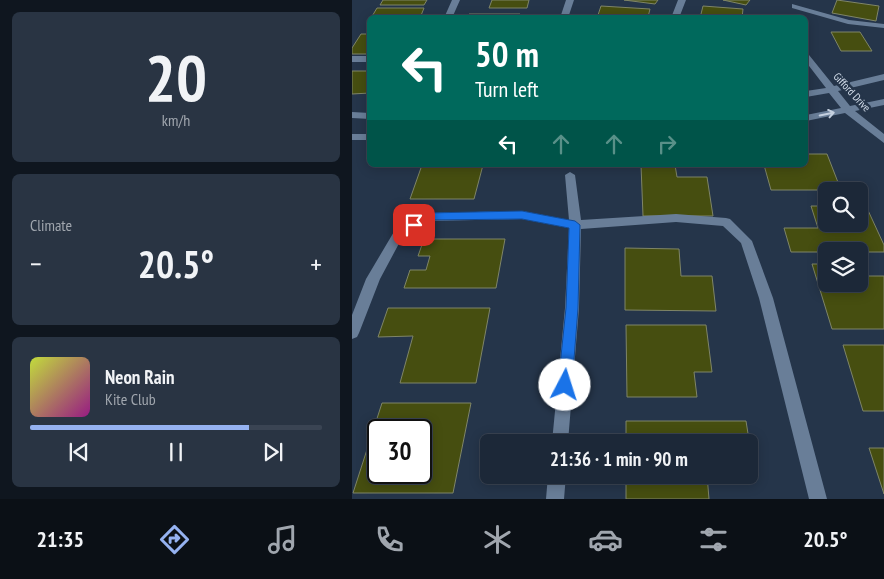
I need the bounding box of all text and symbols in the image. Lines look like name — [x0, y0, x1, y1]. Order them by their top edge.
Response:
text: 50 m — [475, 31, 539, 77]
text: 20 — [145, 35, 207, 119]
icon: left — [392, 35, 457, 100]
street label: Gifford Drive — [830, 70, 874, 115]
text: Turn left — [475, 75, 539, 103]
one-way arrow — [819, 109, 835, 118]
text: km/h — [162, 110, 190, 130]
icon: left — [494, 130, 522, 158]
icon: ahead — [547, 130, 575, 158]
icon: ahead — [600, 130, 628, 158]
icon: right — [653, 130, 681, 158]
map controls — [818, 182, 868, 292]
button: search — [818, 182, 868, 232]
pin — [393, 204, 435, 246]
icon: arrive — [400, 211, 428, 239]
text: Climate — [30, 215, 72, 235]
text: 20.5° — [138, 239, 214, 288]
button: layers — [818, 242, 868, 292]
text: − — [30, 245, 42, 282]
text: + — [310, 245, 322, 282]
position arrow — [538, 358, 590, 410]
text: Neon Rain — [105, 365, 174, 389]
text: Kite Club — [105, 389, 156, 409]
speed limit sign: 30 — [367, 419, 432, 484]
icon: previous — [65, 438, 93, 466]
icon: pause — [162, 438, 190, 466]
icon: next — [259, 438, 287, 466]
text: 21:36 · 1 min · 90 m — [550, 447, 688, 471]
icon: directions — [157, 522, 192, 557]
icon: music — [265, 522, 300, 557]
icon: phone — [372, 522, 407, 557]
icon: climate — [480, 522, 515, 557]
icon: car — [588, 522, 623, 557]
icon: filters — [696, 522, 731, 557]
text: 21:35 — [36, 525, 84, 553]
text: 20.5° — [803, 525, 848, 553]

